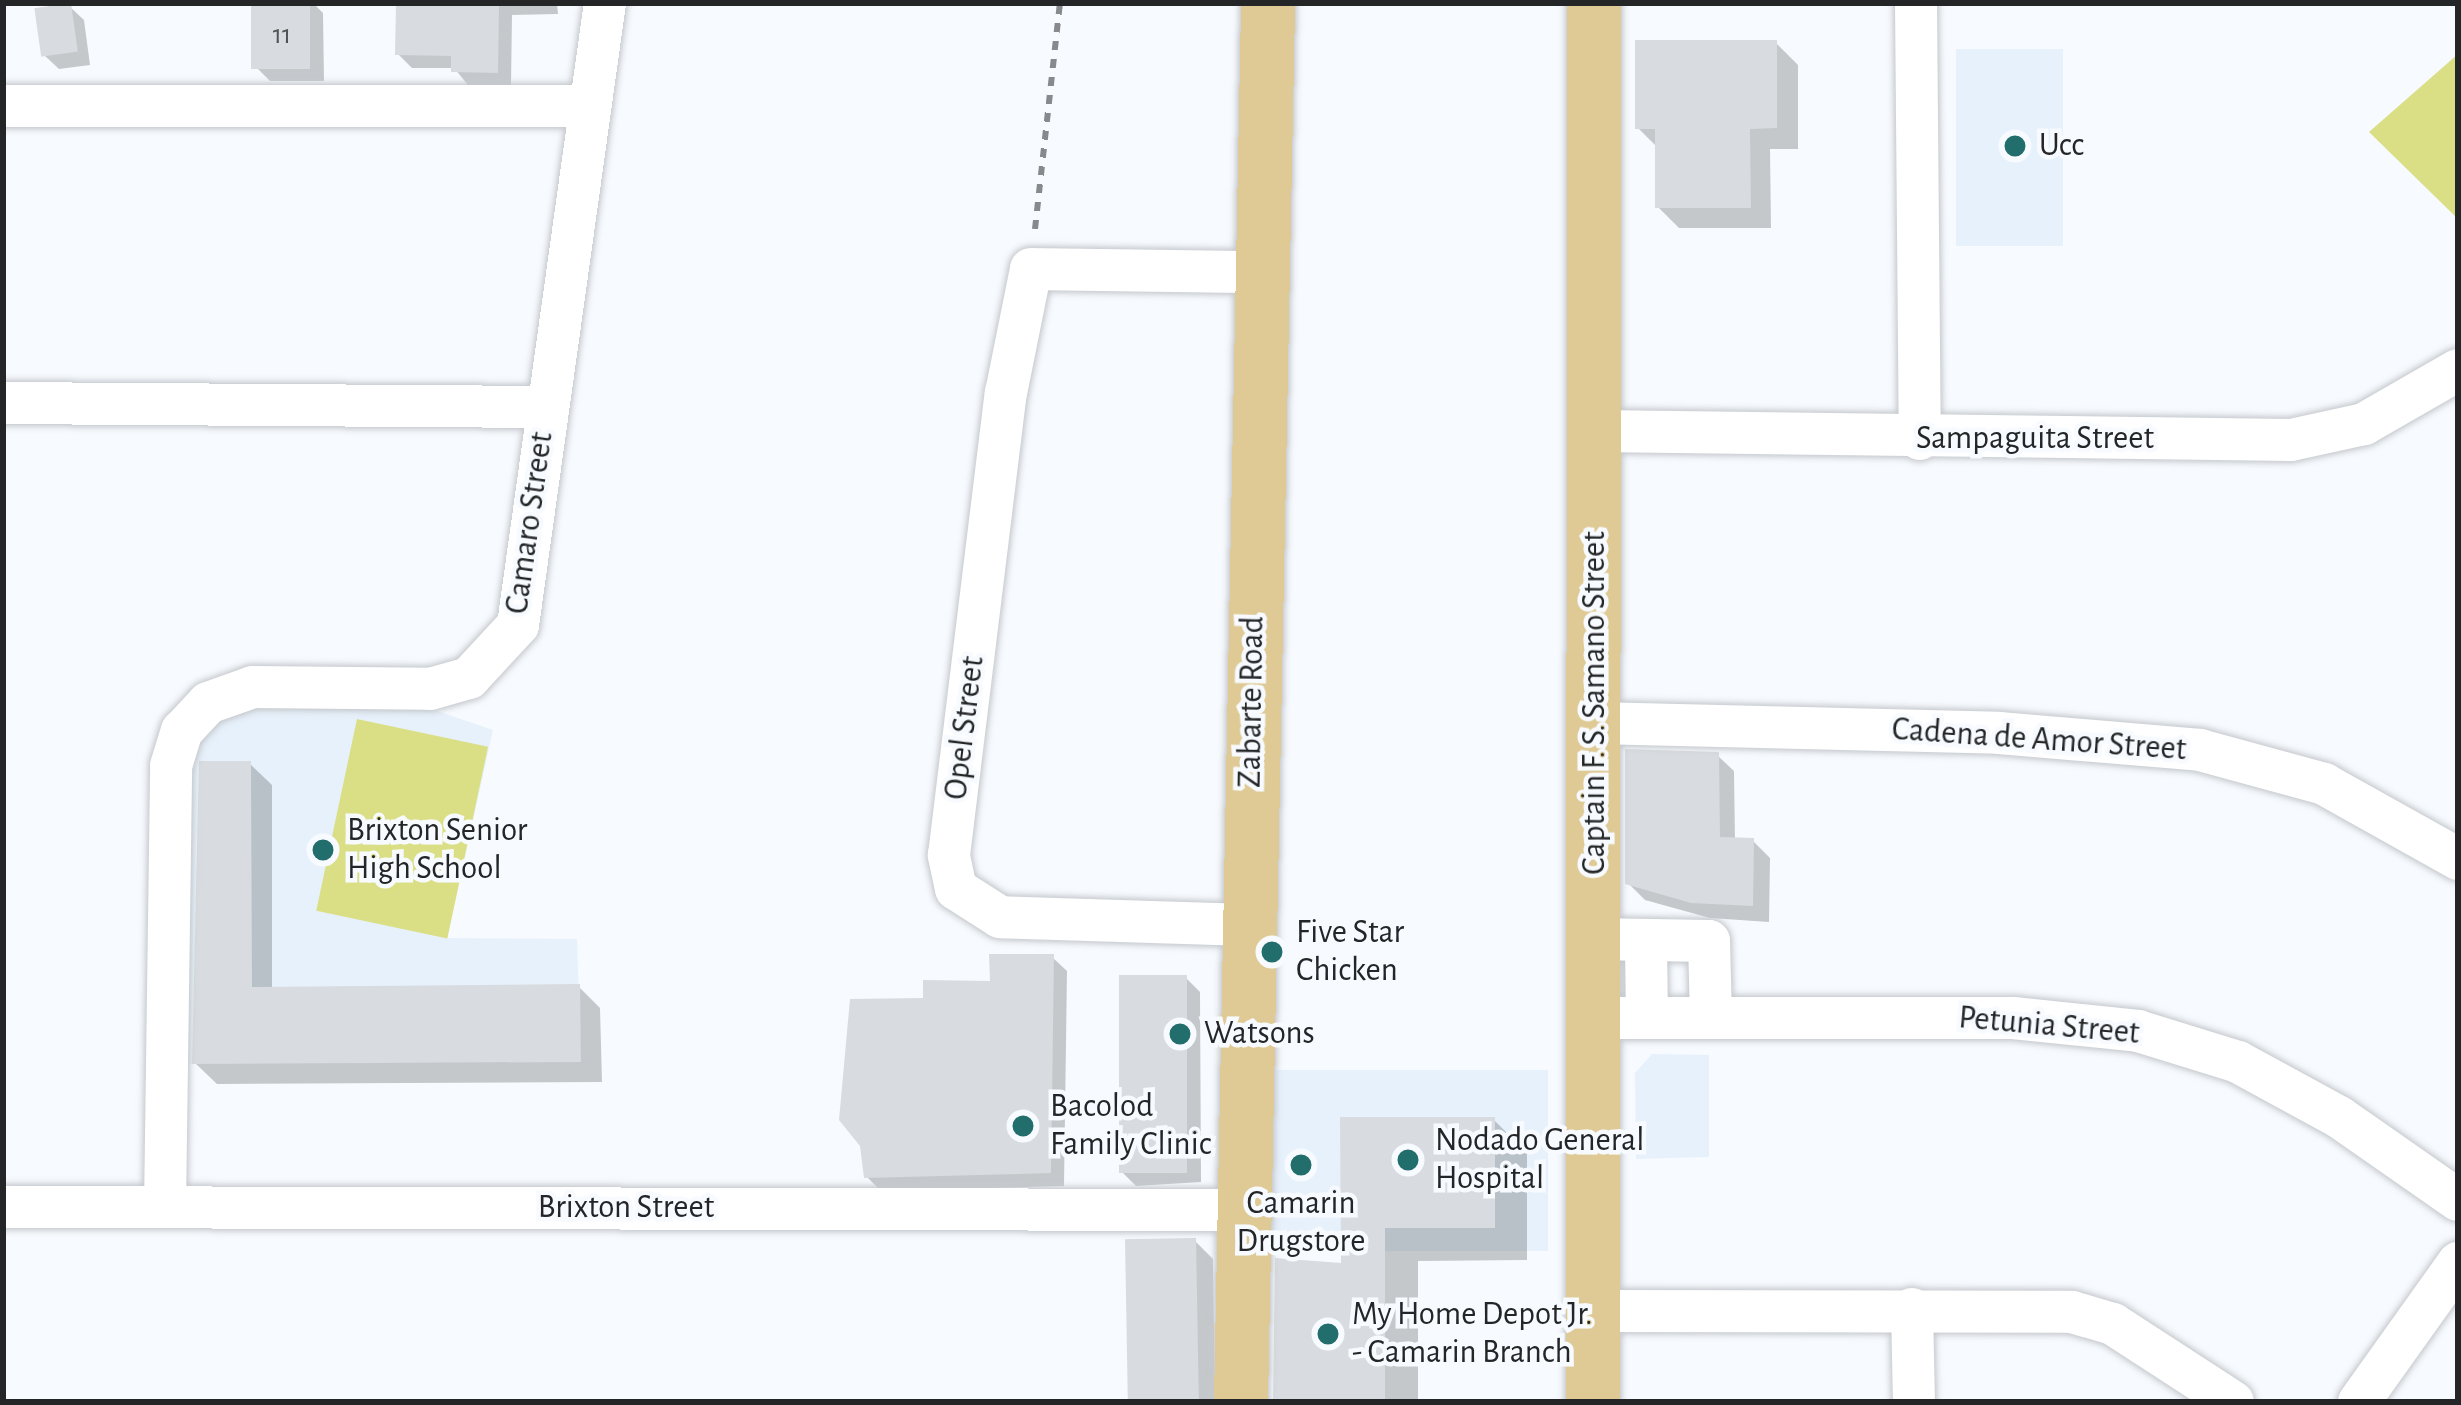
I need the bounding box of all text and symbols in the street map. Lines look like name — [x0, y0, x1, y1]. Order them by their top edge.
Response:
house number: 11 — [273, 19, 291, 51]
place label: Ucc — [2039, 126, 2084, 166]
marker: Ucc — [2002, 133, 2028, 159]
street label: Sampaguita Street — [1916, 419, 2154, 459]
street label: Camaro Street — [498, 429, 562, 617]
street label: Captain F. S. Samano Street — [1575, 531, 1615, 875]
street label: Zabarte Road — [1231, 616, 1273, 788]
street label: Opel Street — [937, 654, 993, 802]
street label: Cadena de Amor Street — [1891, 710, 2187, 770]
place label: Brixton Senior High School — [347, 811, 527, 889]
marker: Brixton Senior High School — [310, 837, 336, 863]
place label: Five Star Chicken — [1296, 913, 1404, 991]
marker: Five Star Chicken — [1259, 939, 1285, 965]
street label: Petunia Street — [1957, 998, 2141, 1054]
place label: Watsons — [1204, 1014, 1315, 1054]
marker: Watsons — [1167, 1021, 1193, 1047]
place label: Bacolod Family Clinic — [1050, 1087, 1211, 1165]
marker: Bacolod Family Clinic — [1007, 1110, 1039, 1142]
place label: Nodado General Hospital — [1435, 1121, 1644, 1199]
marker: Nodado General Hospital — [1392, 1144, 1424, 1176]
marker: Camarin Drugstore — [1288, 1152, 1314, 1178]
place label: Camarin Drugstore — [1237, 1184, 1365, 1262]
street label: Brixton Street — [538, 1188, 714, 1228]
place label: My Home Depot Jr. - Camarin Branch — [1352, 1295, 1593, 1373]
marker: My Home Depot Jr. - Camarin Branch — [1315, 1321, 1341, 1347]

